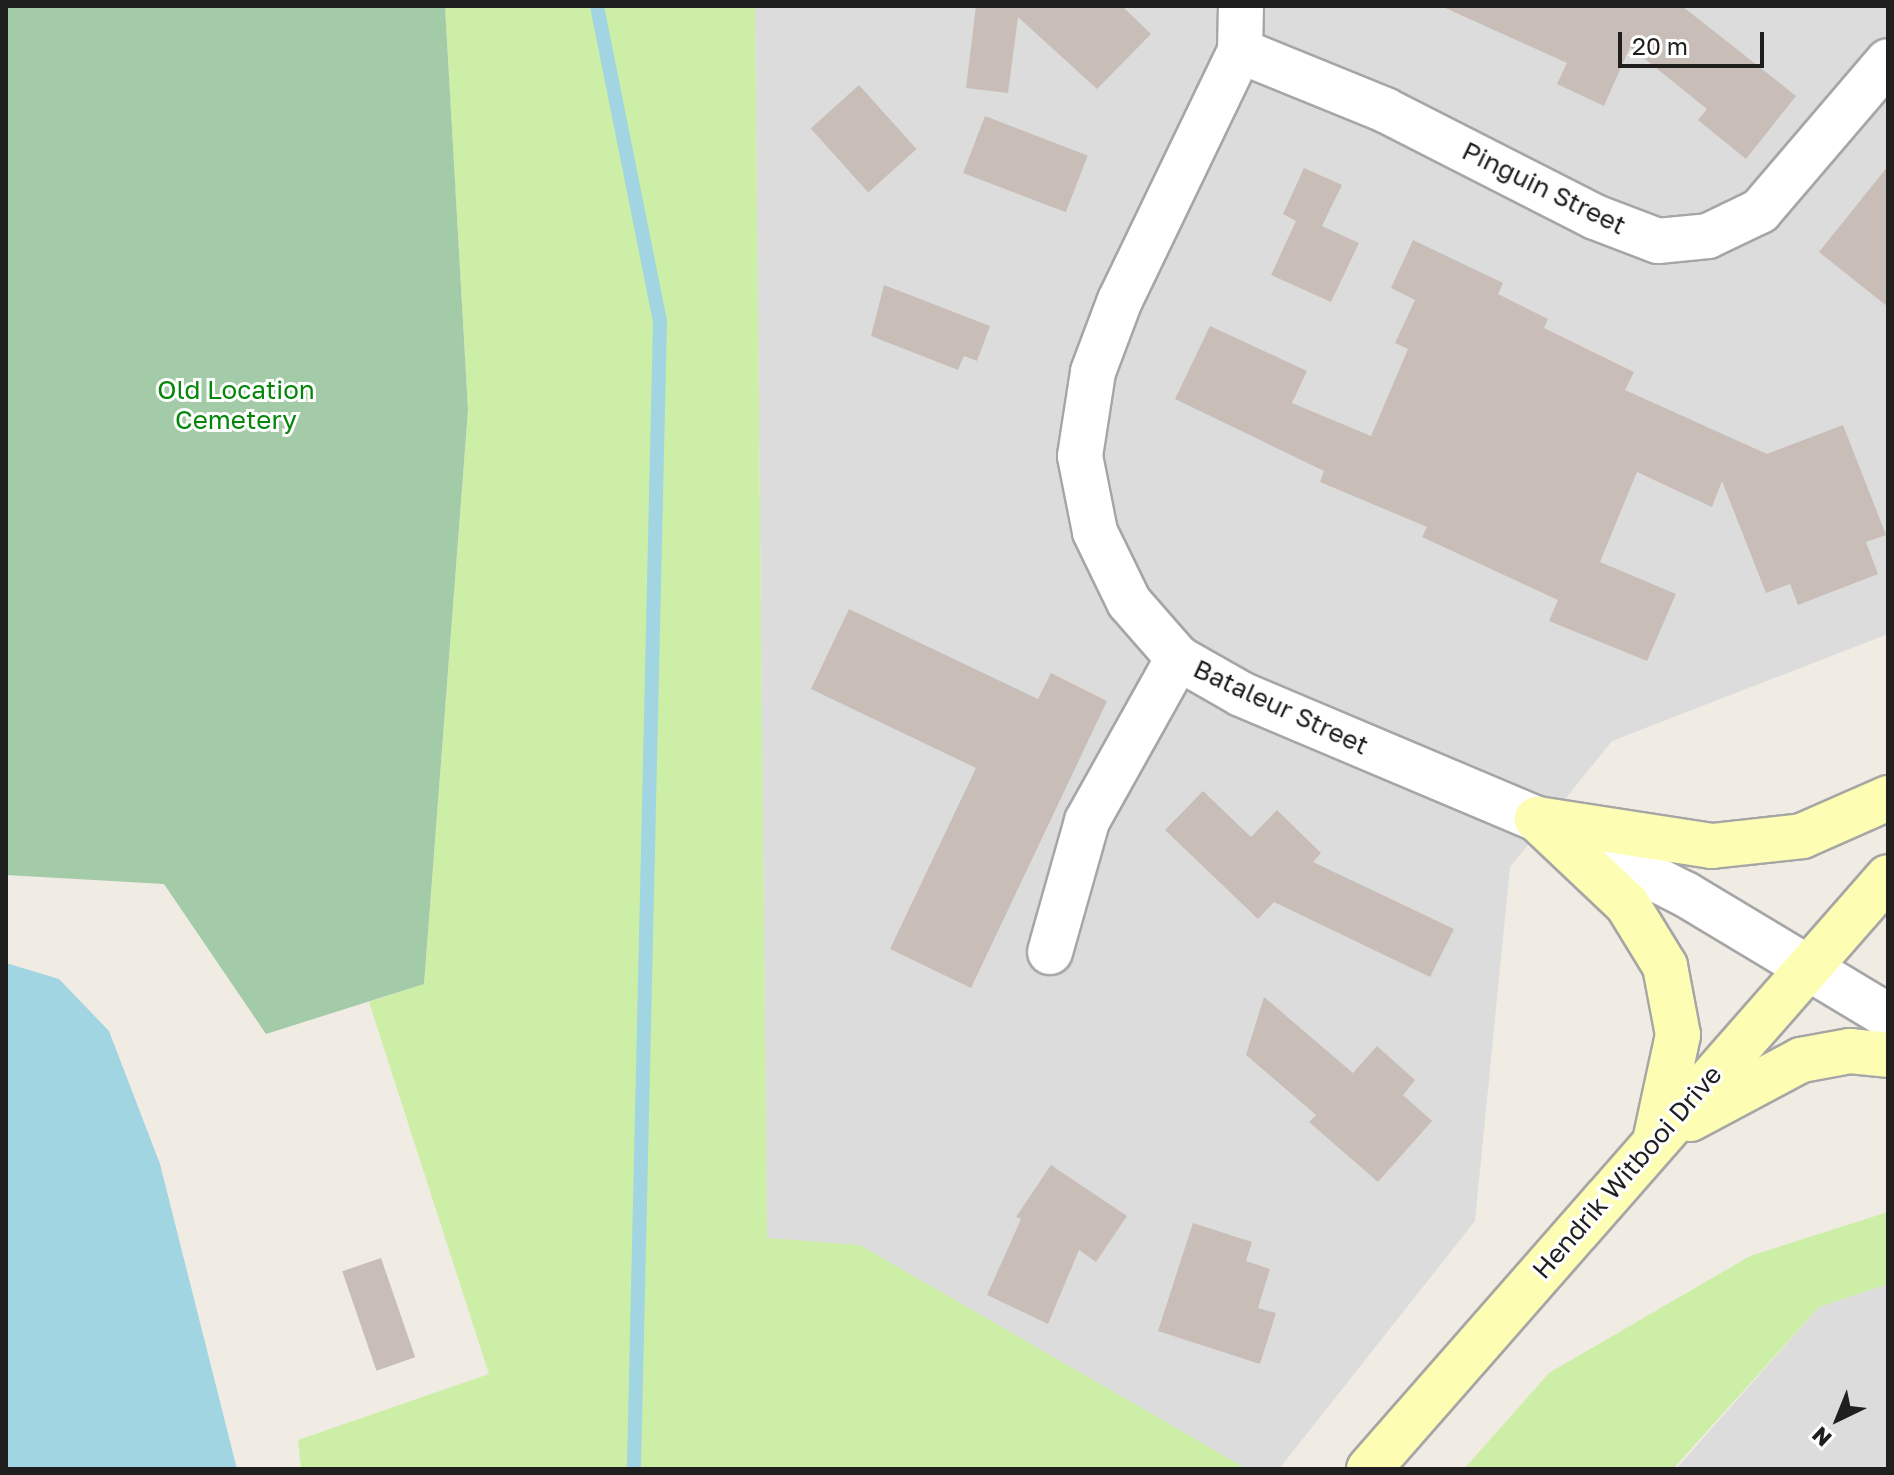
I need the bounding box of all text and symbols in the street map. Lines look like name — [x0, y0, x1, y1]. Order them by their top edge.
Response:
scale bar — [1622, 16, 1768, 66]
text: 20 m — [1632, 31, 1688, 60]
street label: Pinguin Street — [1457, 135, 1631, 241]
park label: Old Location Cemetery — [157, 374, 315, 436]
street label: Bataleur Street — [1189, 653, 1373, 761]
street label: Hendrik Witbooi Drive — [1526, 1059, 1728, 1285]
north arrow — [1798, 1379, 1878, 1459]
text: N — [1806, 1421, 1837, 1453]

